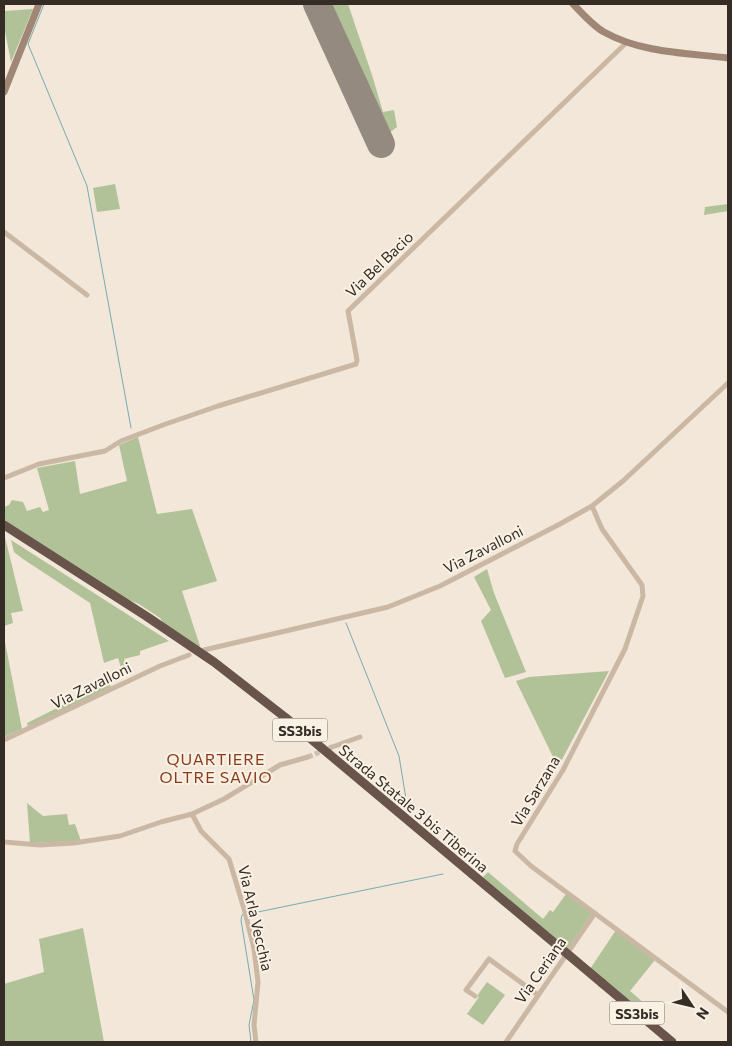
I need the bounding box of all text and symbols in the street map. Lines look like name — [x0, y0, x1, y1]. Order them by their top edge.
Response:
street label: Via Bel Bacio — [341, 227, 417, 301]
street label: Via Zavalloni — [440, 521, 526, 577]
street label: Via Zavalloni — [48, 658, 134, 712]
road number: SS3bis — [272, 718, 328, 742]
street label: Strada Statale 3 bis Tiberina — [336, 740, 492, 876]
district label: QUARTIERE OLTRE SAVIO — [160, 749, 273, 786]
street label: Via Sarzana — [507, 752, 563, 830]
street label: Via Arla Vecchia — [235, 863, 277, 973]
street label: Via Ceriana — [510, 933, 570, 1007]
north arrow — [667, 981, 717, 1031]
road number: SS3bis — [610, 1001, 664, 1024]
text: N — [693, 1005, 713, 1023]

